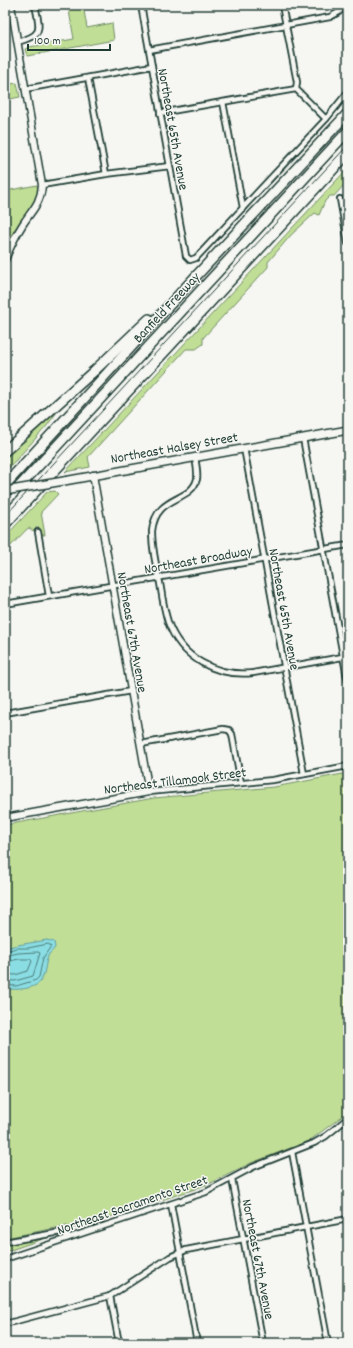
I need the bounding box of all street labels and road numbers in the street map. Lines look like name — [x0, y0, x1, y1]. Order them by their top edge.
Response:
street label: Northeast 65th Avenue — [151, 67, 193, 192]
street label: Banfield Freeway — [129, 268, 206, 348]
street label: Northeast Halsey Street — [109, 428, 240, 470]
street label: Northeast Broadway — [143, 542, 254, 580]
street label: Northeast 65th Avenue — [262, 547, 304, 672]
street label: Northeast 67th Avenue — [111, 570, 151, 694]
street label: Northeast Tillamook Street — [103, 763, 248, 801]
street label: Northeast Sacramento Street — [55, 1171, 211, 1241]
street label: Northeast 67th Avenue — [236, 1197, 279, 1321]

